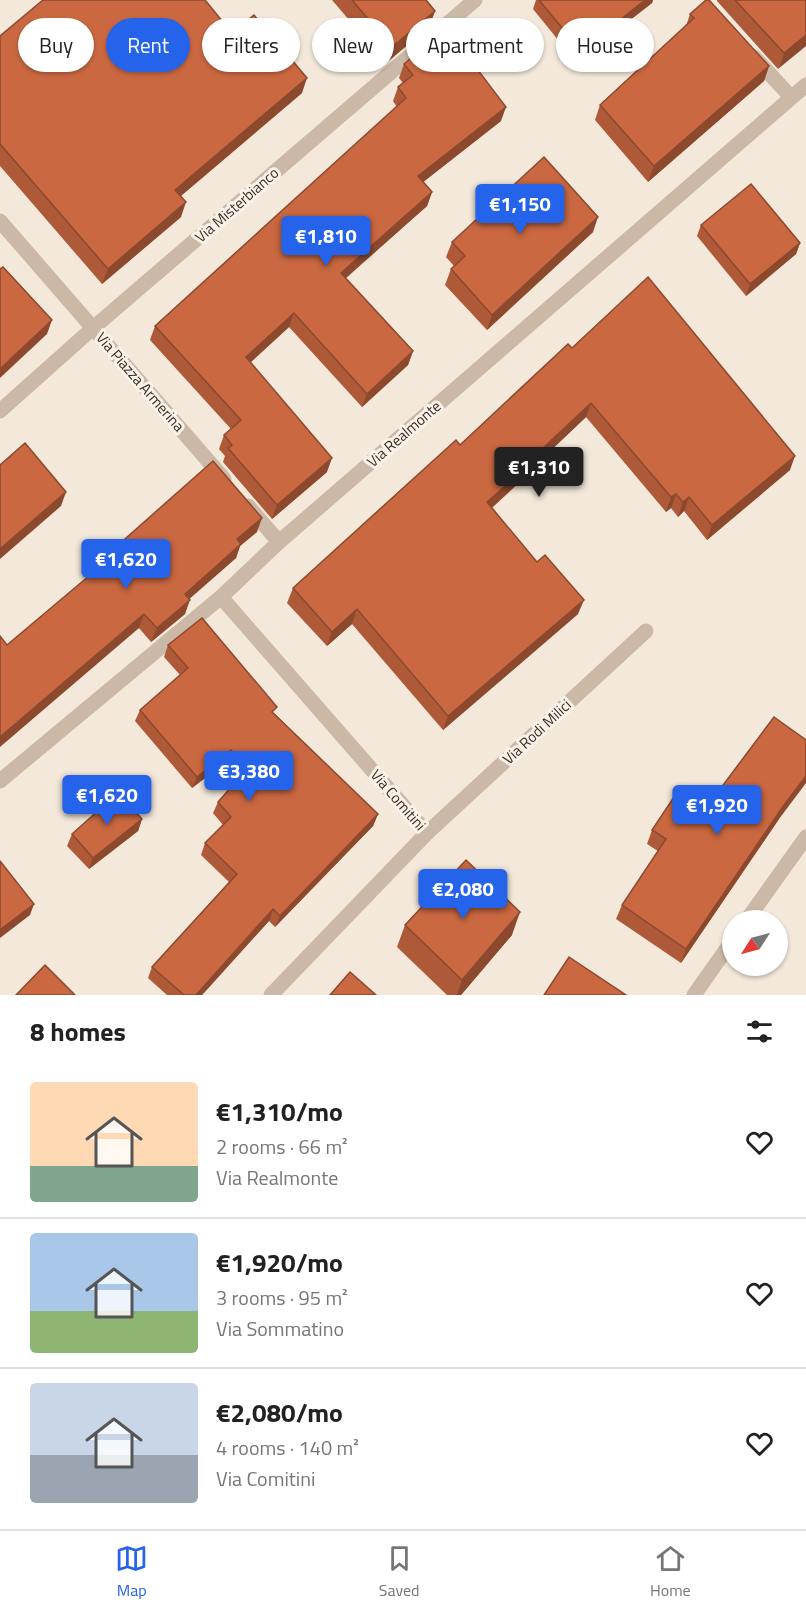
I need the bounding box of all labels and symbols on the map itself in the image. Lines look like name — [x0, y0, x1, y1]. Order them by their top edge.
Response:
street label: Via Misterbianco — [190, 162, 284, 248]
pin: €1,150 — [471, 184, 569, 235]
pin: €1,810 — [277, 216, 375, 267]
street label: Via Piazza Armerina — [91, 327, 190, 437]
street label: Via Realmonte — [361, 395, 446, 472]
pin: €1,310 — [490, 447, 588, 498]
pin: €1,620 — [77, 539, 175, 590]
street label: Via Rodi Milici — [497, 694, 576, 770]
pin: €3,380 — [200, 751, 298, 802]
street label: Via Comitini — [365, 764, 431, 835]
pin: €1,620 — [58, 775, 156, 826]
pin: €1,920 — [668, 785, 766, 836]
pin: €2,080 — [414, 869, 512, 920]
north arrow — [722, 910, 788, 976]

